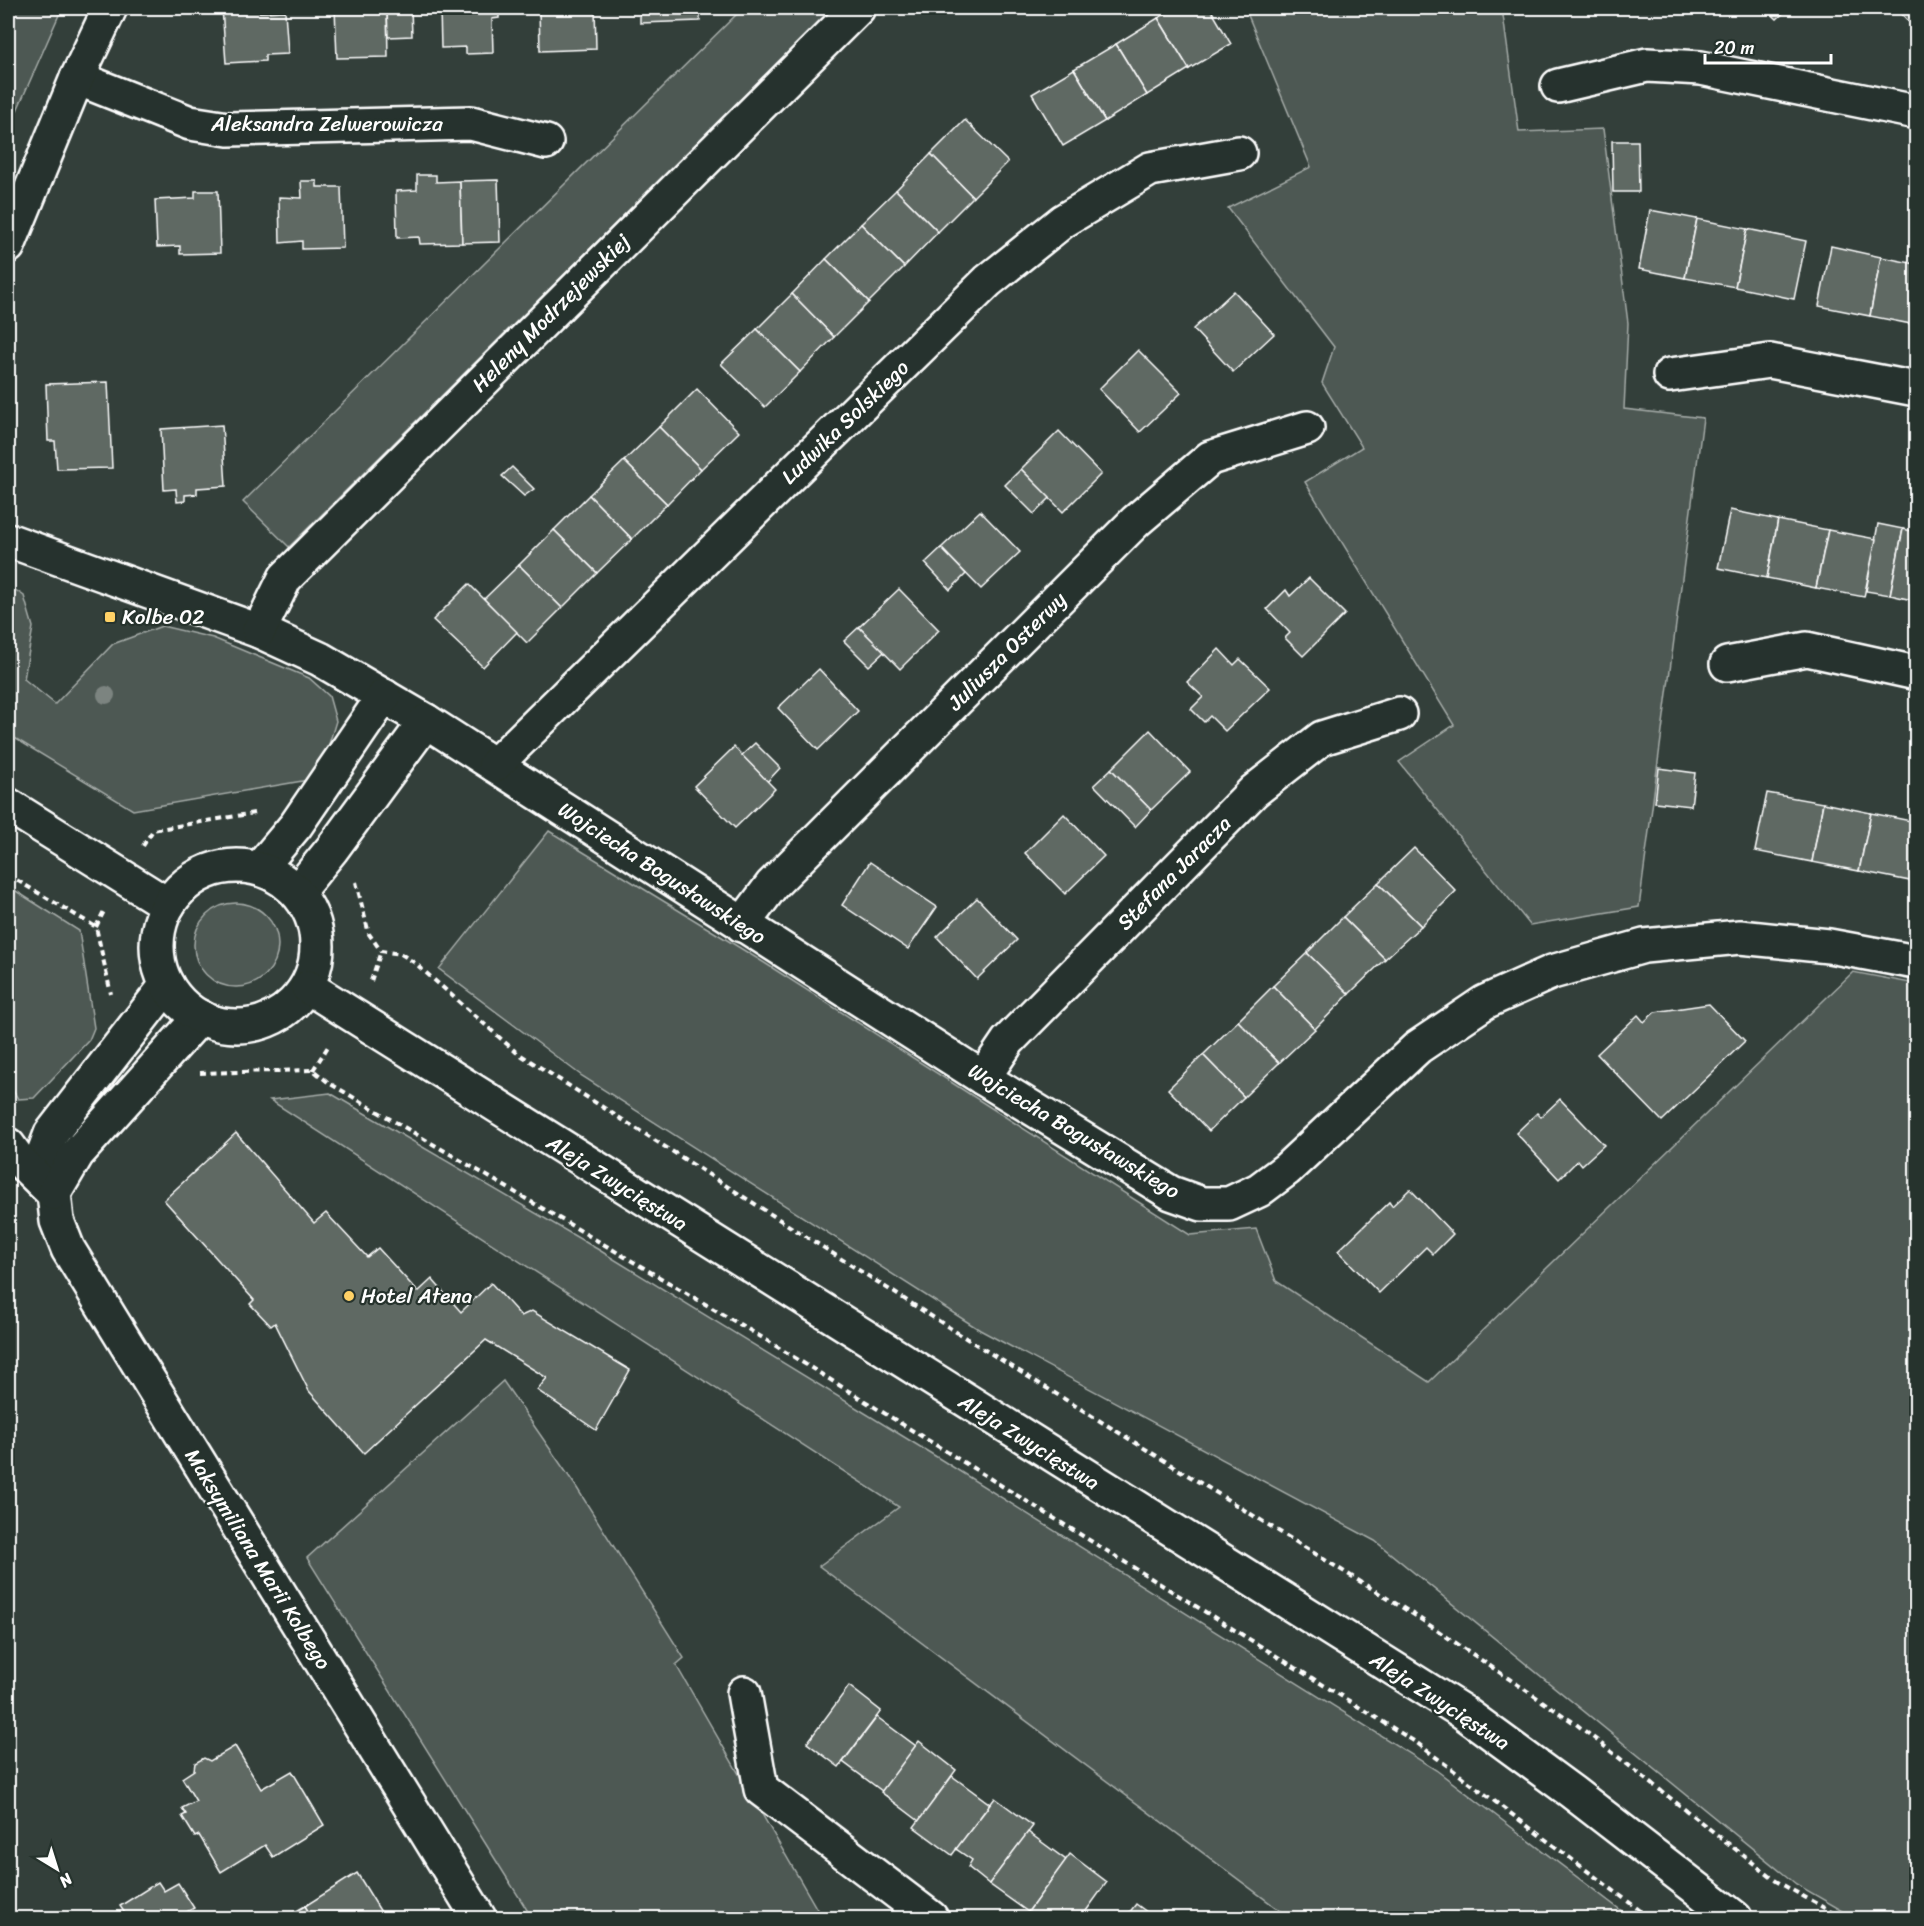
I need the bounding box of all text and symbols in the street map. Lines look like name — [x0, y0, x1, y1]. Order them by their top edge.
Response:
scale bar — [1705, 27, 1831, 65]
text: 20 m — [1714, 32, 1754, 64]
street label: Aleksandra Zelwerowicza — [210, 105, 443, 143]
street label: Heleny Modrzejewskiej — [462, 224, 640, 402]
street label: Ludwika Solskiego — [772, 350, 919, 494]
street label: Juliusza Osterwy — [937, 582, 1076, 721]
place label: Kolbe 02 — [122, 598, 204, 636]
marker: Kolbe 02 — [103, 610, 117, 624]
street label: Wojciecha Bogusławskiego — [550, 791, 774, 955]
street label: Stefana Jaracza — [1107, 806, 1241, 940]
street label: Wojciecha Bogusławskiego — [961, 1052, 1188, 1210]
street label: Aleja Zwycięstwa — [538, 1124, 696, 1242]
place label: Hotel Atena — [361, 1277, 473, 1315]
marker: Hotel Atena — [342, 1289, 356, 1303]
street label: Aleja Zwycięstwa — [950, 1383, 1108, 1501]
street label: Maksymiliana Marii Kolbego — [174, 1441, 342, 1678]
street label: Aleja Zwycięstwa — [1361, 1641, 1518, 1761]
north arrow — [27, 1839, 87, 1899]
text: N — [52, 1865, 80, 1896]

